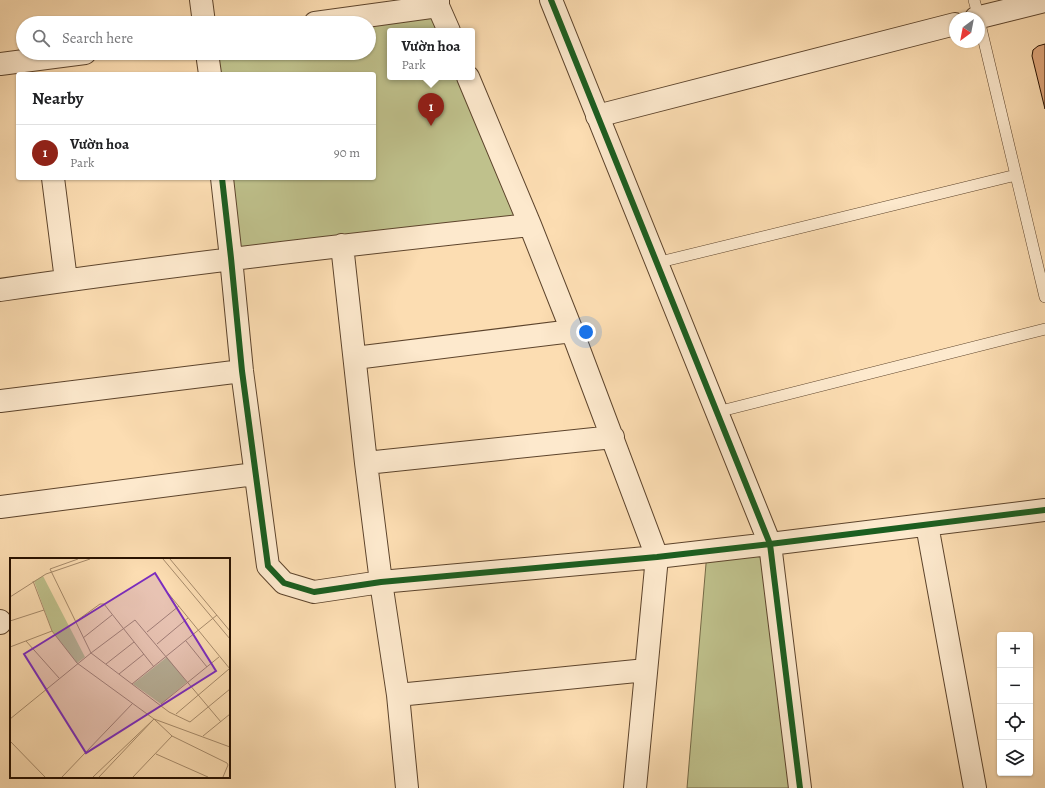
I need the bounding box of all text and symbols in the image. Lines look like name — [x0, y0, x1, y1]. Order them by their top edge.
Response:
north arrow — [949, 12, 985, 48]
search box — [16, 16, 376, 60]
icon: search — [30, 27, 52, 49]
text: Search here — [62, 28, 133, 48]
popup — [387, 28, 475, 80]
text: Vườn hoa — [401, 36, 461, 56]
text: Park — [401, 56, 426, 73]
text: Nearby — [32, 87, 83, 110]
pin: 1 — [418, 93, 444, 126]
text: Vườn hoa — [70, 134, 129, 154]
text: 1 — [43, 144, 47, 161]
text: 90 m — [334, 144, 360, 161]
text: Park — [70, 154, 94, 171]
your location — [576, 322, 596, 342]
inset map — [10, 558, 230, 778]
map controls — [997, 632, 1033, 776]
button: + — [997, 632, 1033, 668]
button: − — [997, 668, 1033, 704]
button: locate — [997, 704, 1033, 740]
button: layers — [997, 740, 1033, 776]

